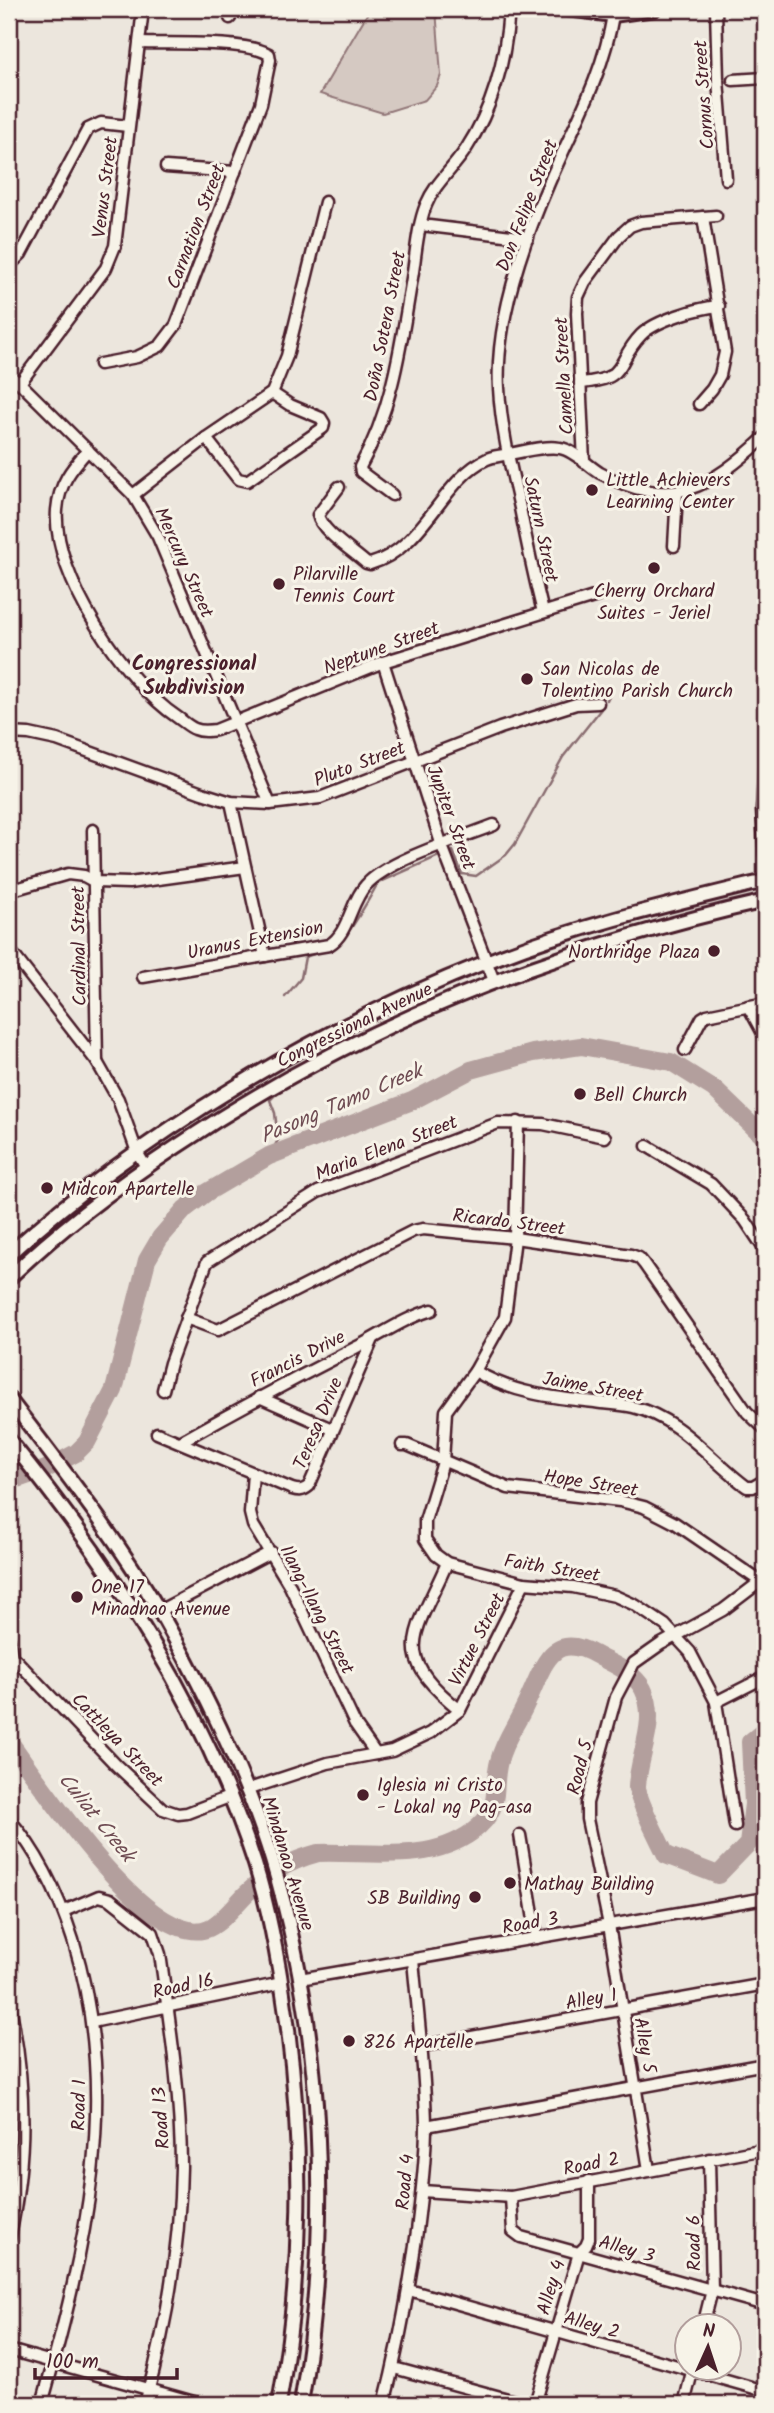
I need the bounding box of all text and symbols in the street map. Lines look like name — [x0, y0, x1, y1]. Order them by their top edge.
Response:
street label: Cornus Street — [686, 39, 724, 151]
street label: Venus Street — [85, 134, 127, 240]
street label: Don Felipe Street — [489, 135, 567, 276]
street label: Carnation Street — [159, 159, 235, 294]
street label: Doña Sotera Street — [357, 248, 415, 404]
street label: Camella Street — [547, 316, 583, 436]
place label: Little Achievers Learning Center — [606, 466, 736, 518]
street label: Saturn Street — [514, 474, 566, 586]
marker: Little Achievers Learning Center — [584, 482, 600, 498]
street label: Mercury Street — [145, 503, 221, 624]
place label: Pilarville Tennis Court — [293, 560, 396, 612]
marker: Cherry Orchard Suites - Jeriel — [646, 560, 662, 576]
marker: Pilarville Tennis Court — [271, 576, 287, 592]
place label: Cherry Orchard Suites - Jeriel — [594, 577, 715, 629]
street label: Neptune Street — [319, 614, 444, 684]
district label: Congressional Subdivision — [132, 648, 257, 705]
place label: San Nicolas de Tolentino Parish Church — [541, 655, 733, 707]
marker: San Nicolas de Tolentino Parish Church — [519, 671, 535, 687]
street label: Pluto Street — [310, 733, 410, 796]
street label: Jupiter Street — [417, 761, 483, 875]
street label: Cardinal Street — [64, 885, 96, 1006]
street label: Uranus Extension — [185, 913, 326, 969]
place label: Northridge Plaza — [568, 938, 700, 968]
marker: Northridge Plaza — [706, 943, 722, 959]
street label: Congressional Avenue — [272, 975, 438, 1077]
water label: Pasong Tamo Creek — [255, 1054, 431, 1153]
place label: Bell Church — [594, 1081, 687, 1111]
marker: Bell Church — [572, 1086, 588, 1102]
street label: Maria Elena Street — [311, 1108, 463, 1190]
place label: Midcon Apartelle — [61, 1175, 195, 1205]
marker: Midcon Apartelle — [39, 1180, 55, 1196]
street label: Ricardo Street — [451, 1201, 567, 1245]
street label: Francis Drive — [245, 1323, 351, 1397]
street label: Jaime Street — [540, 1364, 646, 1412]
street label: Teresa Drive — [286, 1372, 352, 1475]
street label: Hope Street — [542, 1462, 640, 1506]
street label: Ilang-Ilang Street — [271, 1540, 362, 1680]
street label: Faith Street — [502, 1547, 602, 1591]
place label: One 17 Minadnao Avenue — [91, 1573, 231, 1625]
street label: Virtue Street — [441, 1587, 515, 1692]
marker: One 17 Minadnao Avenue — [69, 1589, 85, 1605]
street label: Cattleya Street — [63, 1686, 170, 1795]
street label: Road 5 — [560, 1735, 603, 1798]
water label: Culiat Creek — [49, 1766, 144, 1873]
place label: Iglesia ni Cristo - Lokal ng Pag-asa — [377, 1771, 532, 1823]
marker: Iglesia ni Cristo - Lokal ng Pag-asa — [355, 1787, 371, 1803]
street label: Mindanao Avenue — [252, 1793, 322, 1935]
place label: Mathay Building — [524, 1870, 654, 1900]
marker: Mathay Building — [502, 1875, 518, 1891]
place label: SB Building — [368, 1884, 461, 1914]
marker: SB Building — [467, 1889, 483, 1905]
street label: Road 3 — [500, 1904, 561, 1944]
street label: Road 16 — [150, 1966, 217, 2008]
street label: Alley 1 — [563, 1981, 620, 2019]
street label: Alley 5 — [624, 2015, 664, 2077]
place label: 826 Apartelle — [363, 2028, 474, 2058]
marker: 826 Apartelle — [341, 2033, 357, 2049]
street label: Road 1 — [65, 2079, 95, 2131]
street label: Road 13 — [145, 2085, 179, 2150]
street label: Road 2 — [561, 2145, 622, 2185]
street label: Road 4 — [389, 2153, 423, 2211]
street label: Road 6 — [680, 2215, 710, 2271]
street label: Alley 3 — [595, 2228, 658, 2272]
street label: Alley 4 — [529, 2256, 575, 2319]
street label: Alley 2 — [560, 2304, 623, 2348]
north arrow — [672, 2312, 742, 2382]
text: N — [702, 2317, 716, 2347]
scale bar — [35, 2336, 177, 2380]
text: 100 m — [46, 2346, 99, 2379]

